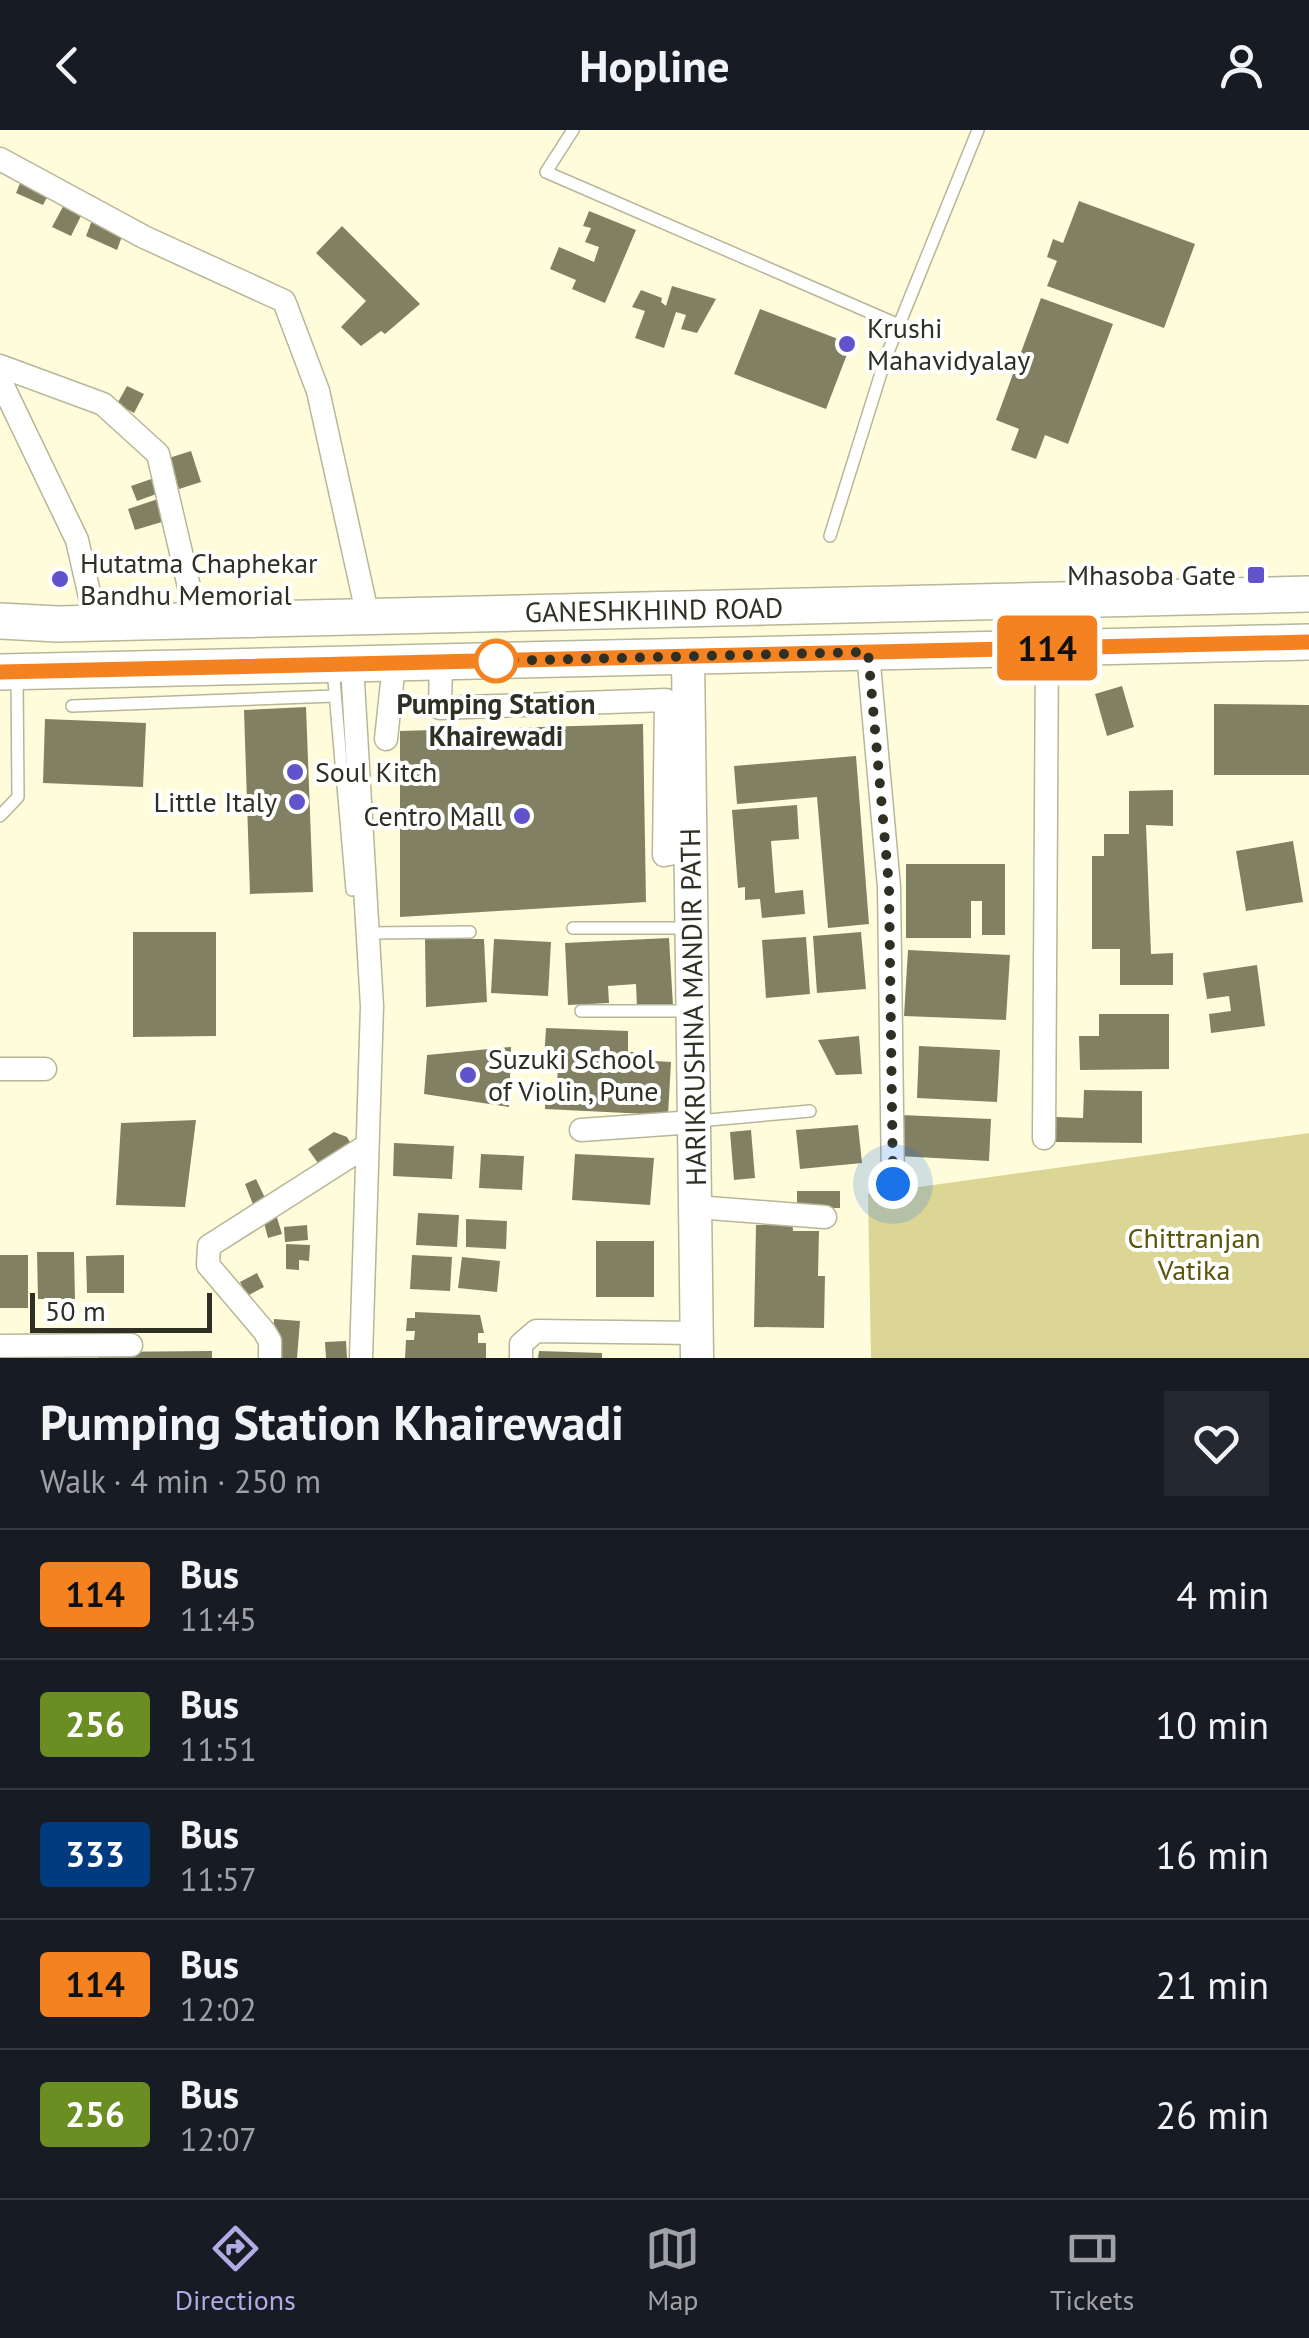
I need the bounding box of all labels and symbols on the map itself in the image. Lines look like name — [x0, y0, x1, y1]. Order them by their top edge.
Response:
place label: Krushi Mahavidyalay — [867, 309, 1030, 378]
marker: Krushi Mahavidyalay — [836, 333, 858, 355]
place label: Hutatma Chaphekar Bandhu Memorial — [80, 544, 318, 613]
place label: Mhasoba Gate — [1067, 556, 1236, 593]
marker: Mhasoba Gate — [1245, 564, 1267, 586]
marker: Hutatma Chaphekar Bandhu Memorial — [49, 568, 71, 590]
street label: GANESHKHIND ROAD — [525, 589, 783, 630]
line badge: 114 — [990, 616, 1104, 680]
marker: Pumping Station Khairewadi — [475, 640, 517, 682]
place label: Pumping Station Khairewadi — [397, 685, 595, 754]
place label: Soul Kitch — [315, 753, 437, 790]
marker: Soul Kitch — [284, 761, 306, 783]
place label: Little Italy — [153, 783, 277, 820]
marker: Little Italy — [286, 791, 308, 813]
place label: Centro Mall — [364, 797, 502, 834]
marker: Centro Mall — [511, 805, 533, 827]
street label: HARIKRUSHNA MANDIR PATH — [671, 828, 714, 1186]
place label: Suzuki School of Violin, Pune — [488, 1040, 659, 1109]
marker: Suzuki School of Violin, Pune — [457, 1064, 479, 1086]
your location — [868, 1159, 918, 1209]
park label: Chittranjan Vatika — [1127, 1219, 1261, 1288]
scale bar — [30, 1288, 212, 1332]

